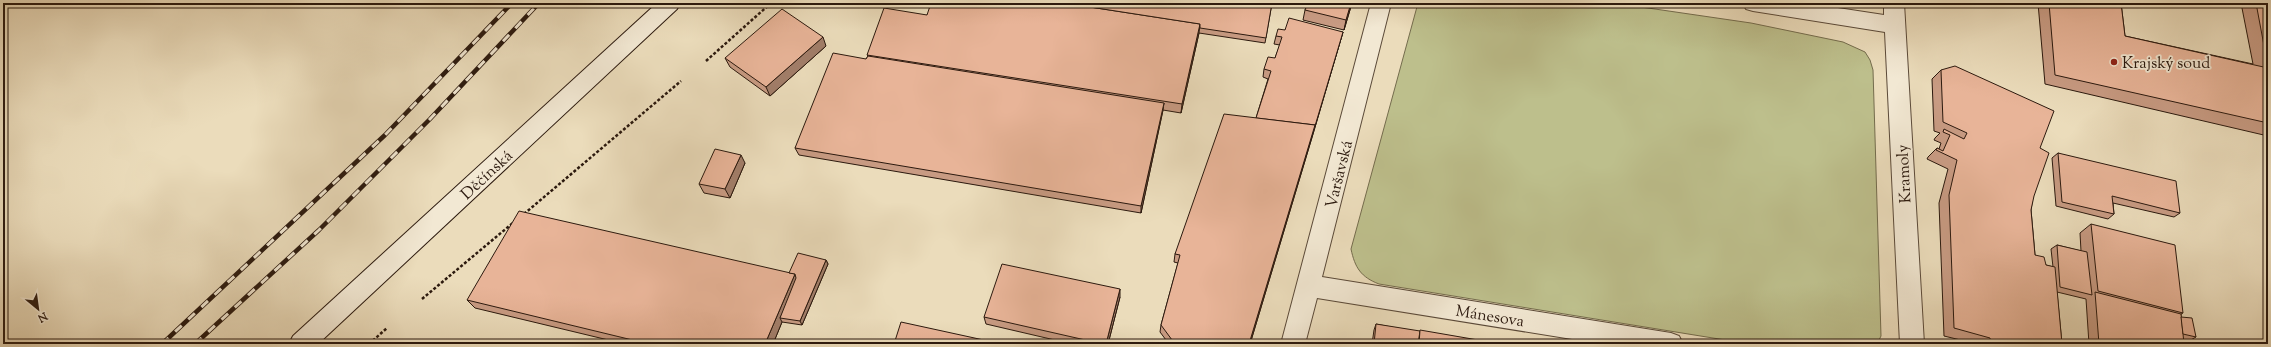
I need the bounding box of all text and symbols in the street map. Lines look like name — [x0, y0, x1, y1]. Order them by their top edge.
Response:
place label: Krajský soud — [2122, 53, 2210, 76]
marker: Krajský soud — [2109, 57, 2119, 67]
street label: Varšavská — [1321, 138, 1360, 211]
street label: Kramoly — [1892, 144, 1919, 204]
street label: Děčínská — [457, 145, 519, 206]
north arrow — [18, 289, 58, 329]
street label: Mánesova — [1454, 301, 1526, 334]
text: N — [34, 307, 51, 326]

